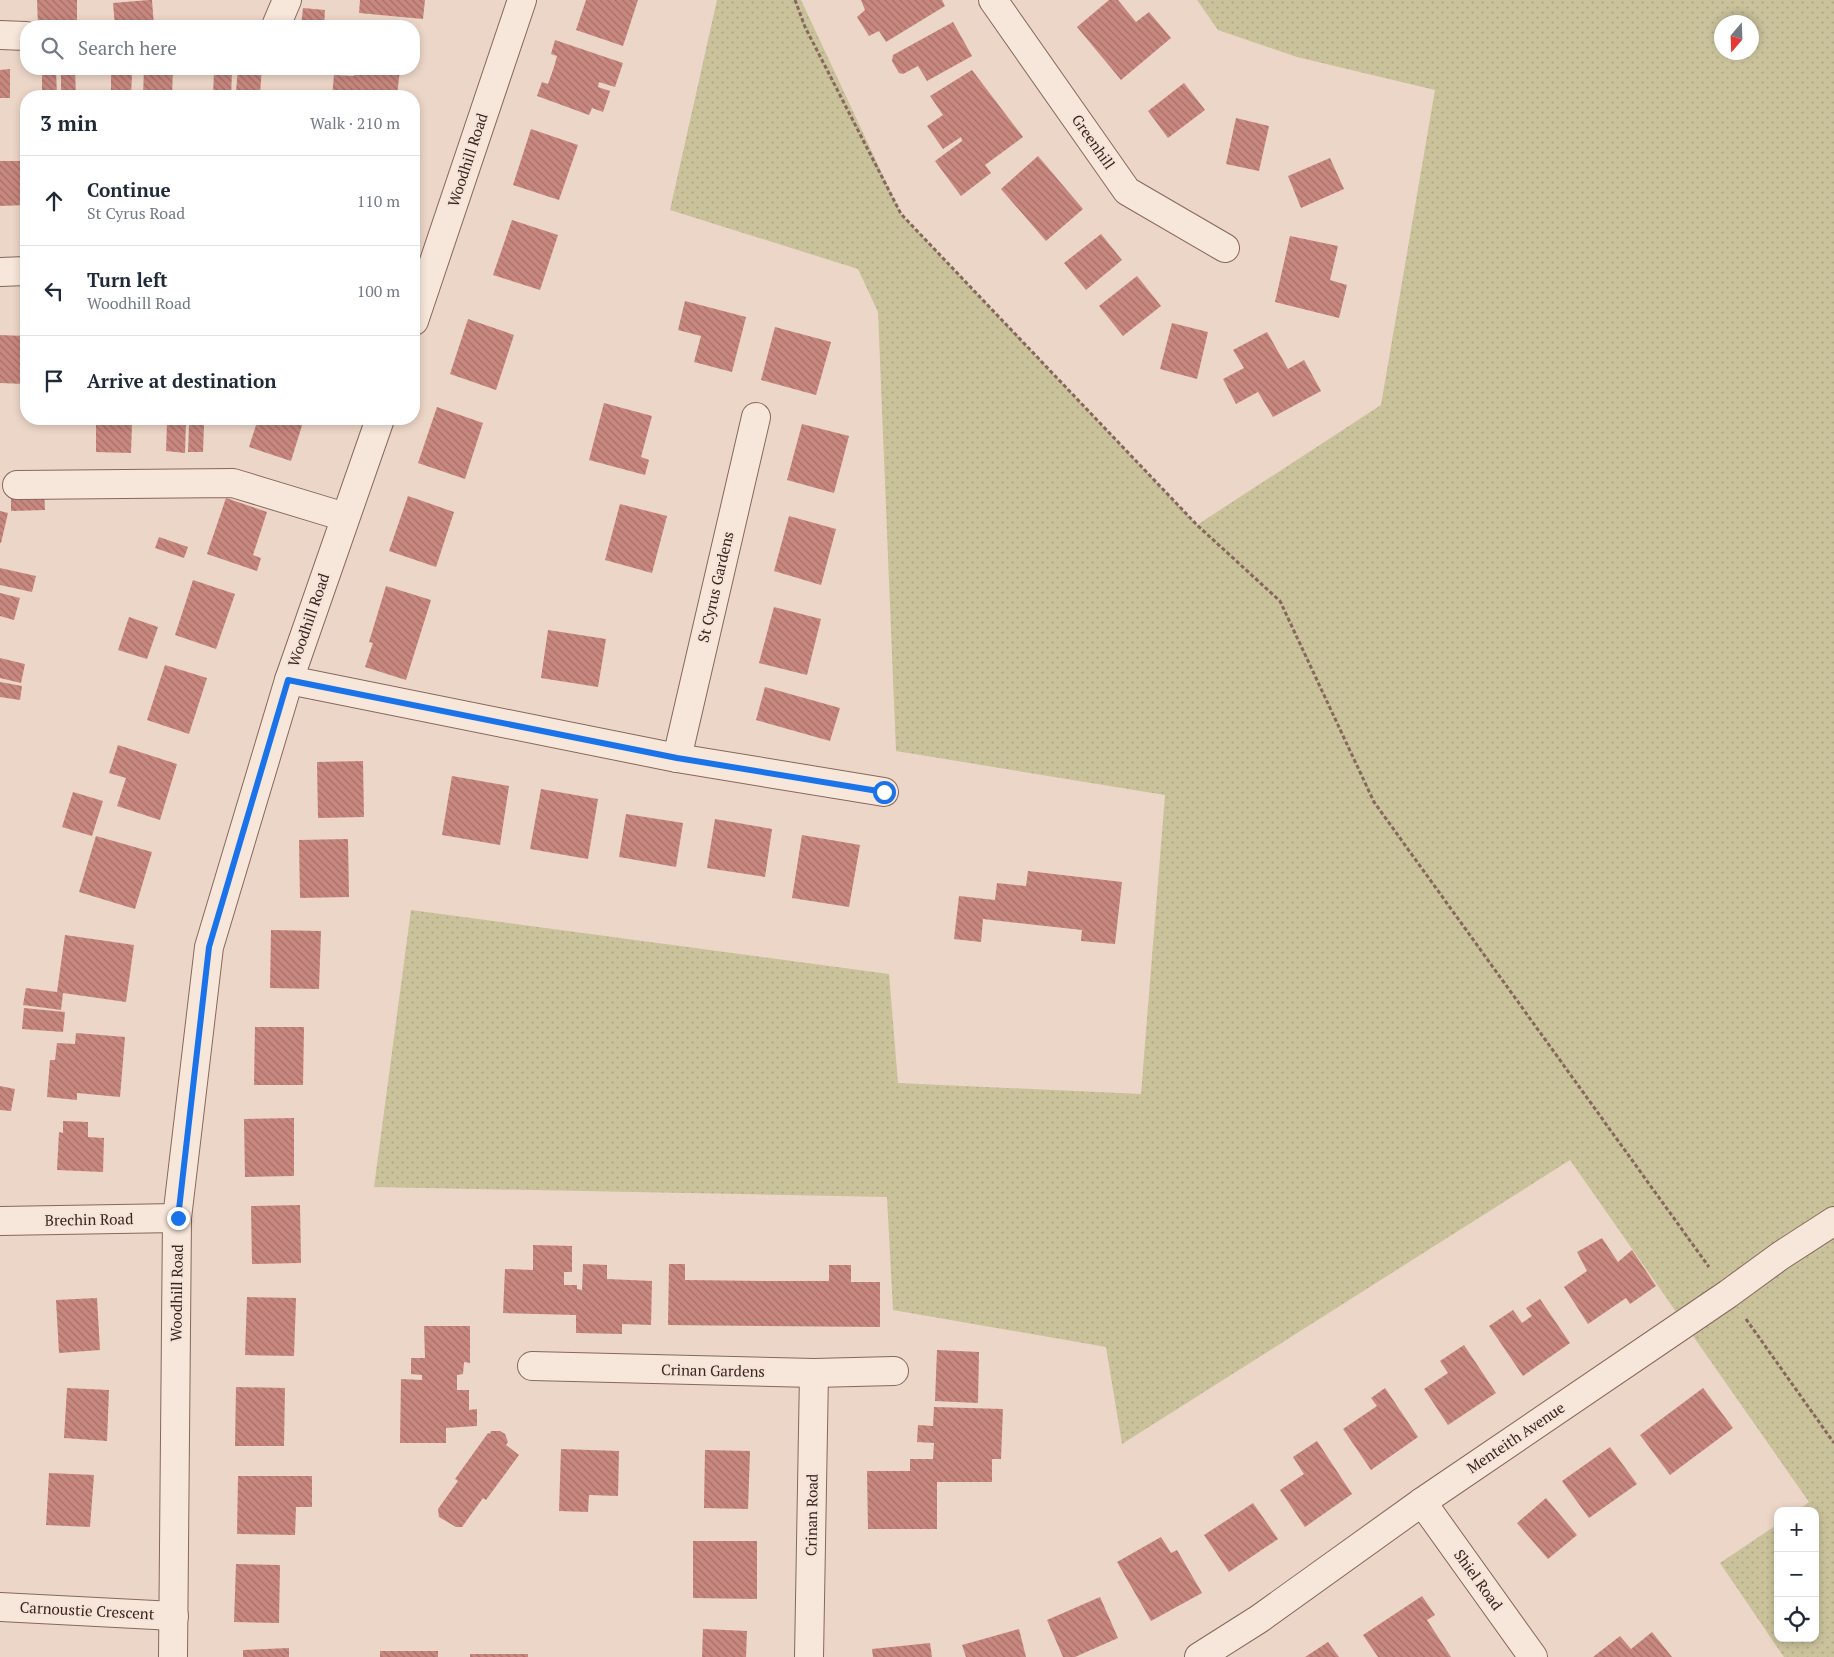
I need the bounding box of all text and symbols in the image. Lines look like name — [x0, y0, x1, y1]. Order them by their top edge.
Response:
north arrow — [1714, 15, 1759, 60]
search box — [20, 20, 420, 75]
icon: search — [38, 34, 66, 62]
text: Search here — [78, 35, 177, 60]
text: 3 min — [40, 109, 97, 137]
street label: Woodhill Road — [442, 110, 492, 209]
street label: Greenhill — [1068, 110, 1120, 173]
text: Walk · 210 m — [310, 112, 400, 134]
text: Continue — [87, 177, 171, 202]
icon: ahead — [40, 187, 68, 215]
text: 110 m — [357, 190, 400, 212]
text: St Cyrus Road — [87, 202, 185, 224]
text: Turn left — [87, 267, 168, 292]
icon: left — [40, 277, 68, 305]
text: 100 m — [357, 280, 400, 302]
text: Woodhill Road — [87, 292, 191, 314]
icon: arrive — [40, 367, 68, 395]
text: Arrive at destination — [87, 368, 276, 393]
street label: St Cyrus Gardens — [693, 529, 738, 644]
street label: Woodhill Road — [283, 570, 333, 669]
route start — [873, 781, 896, 804]
route end — [167, 1207, 190, 1230]
street label: Brechin Road — [44, 1208, 134, 1230]
street label: Woodhill Road — [165, 1244, 187, 1342]
street label: Crinan Gardens — [661, 1359, 765, 1381]
street label: Menteith Avenue — [1463, 1397, 1568, 1477]
street label: Crinan Road — [800, 1474, 822, 1556]
map controls — [1774, 1507, 1819, 1642]
button: + — [1774, 1507, 1819, 1552]
street label: Shiel Road — [1450, 1545, 1508, 1614]
button: − — [1774, 1552, 1819, 1597]
street label: Carnoustie Crescent — [19, 1596, 155, 1624]
button: locate — [1774, 1597, 1819, 1642]

